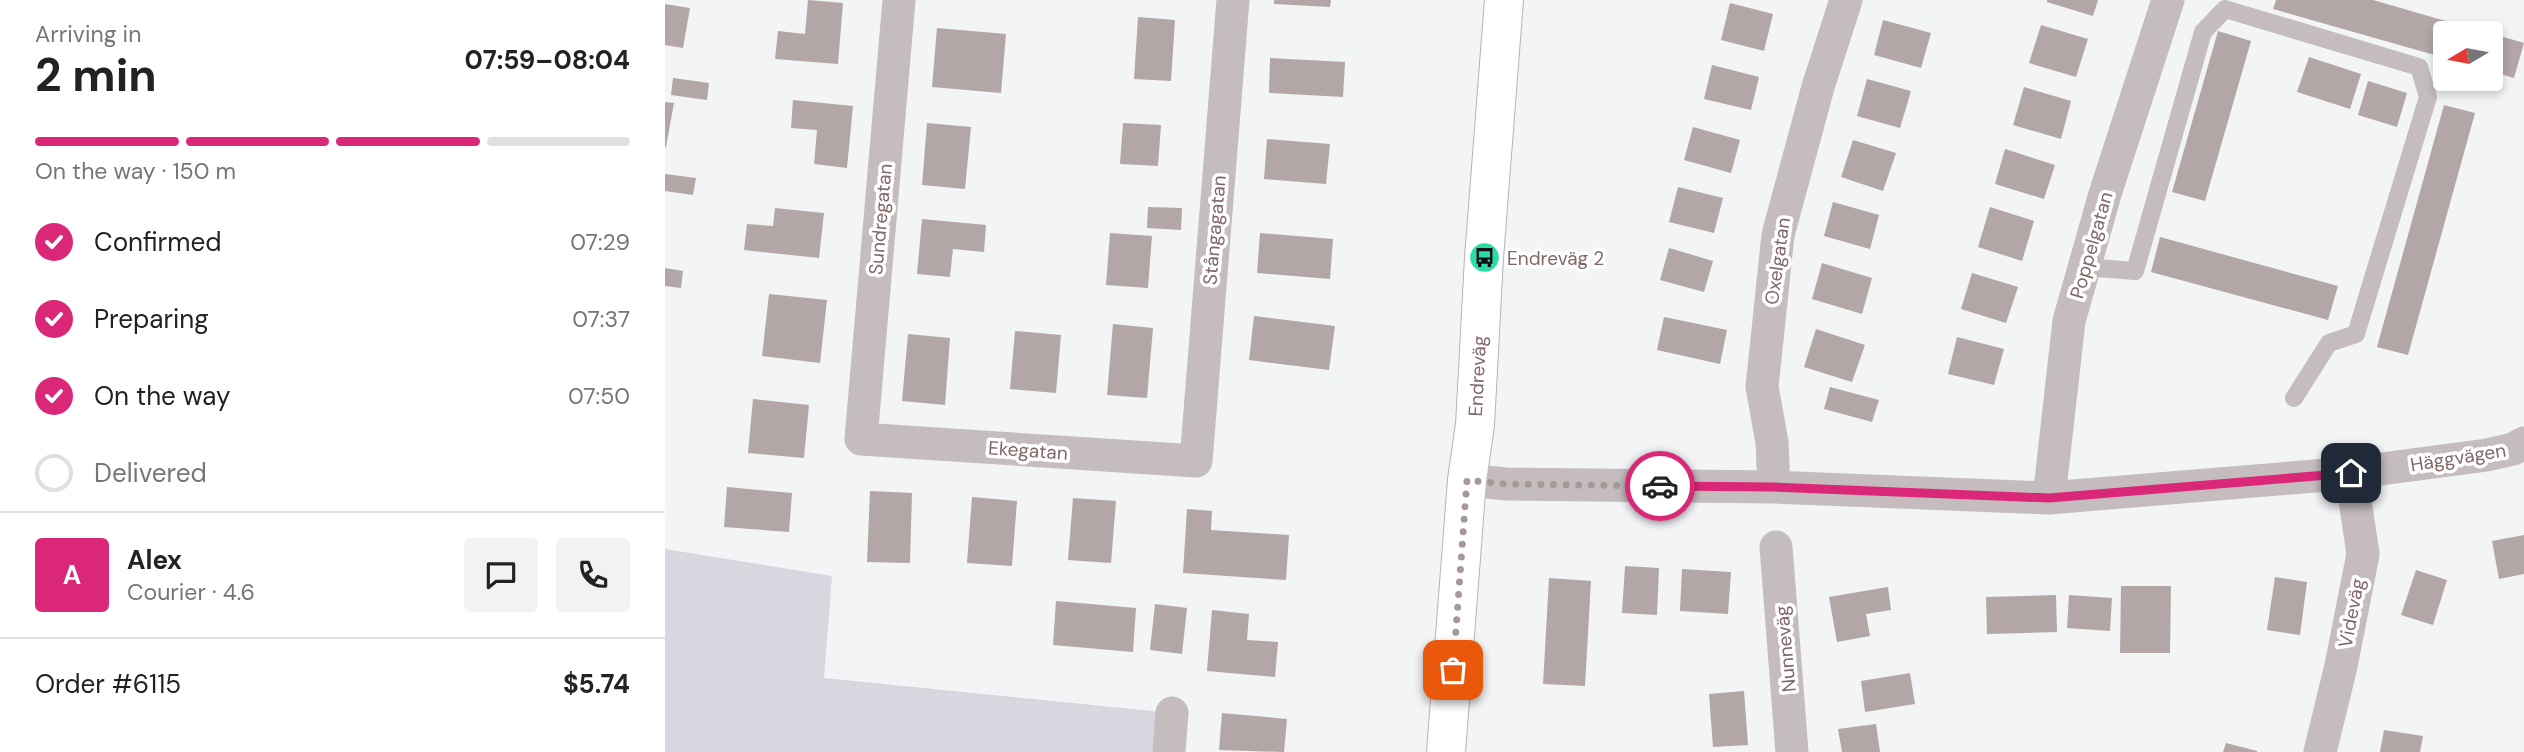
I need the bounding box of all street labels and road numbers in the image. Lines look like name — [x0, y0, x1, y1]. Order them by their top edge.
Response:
street label: Sundregatan — [863, 162, 898, 276]
street label: Stångagatan — [1197, 174, 1232, 286]
street label: Poppelgatan — [2064, 189, 2119, 301]
street label: Oxelgatan — [1759, 216, 1796, 306]
street label: Endreväg — [1463, 334, 1492, 417]
street label: Ekegatan — [987, 435, 1069, 466]
street label: Häggvägen — [2409, 438, 2508, 477]
street label: Videväg — [2333, 576, 2371, 650]
street label: Nunneväg — [1769, 604, 1802, 693]

